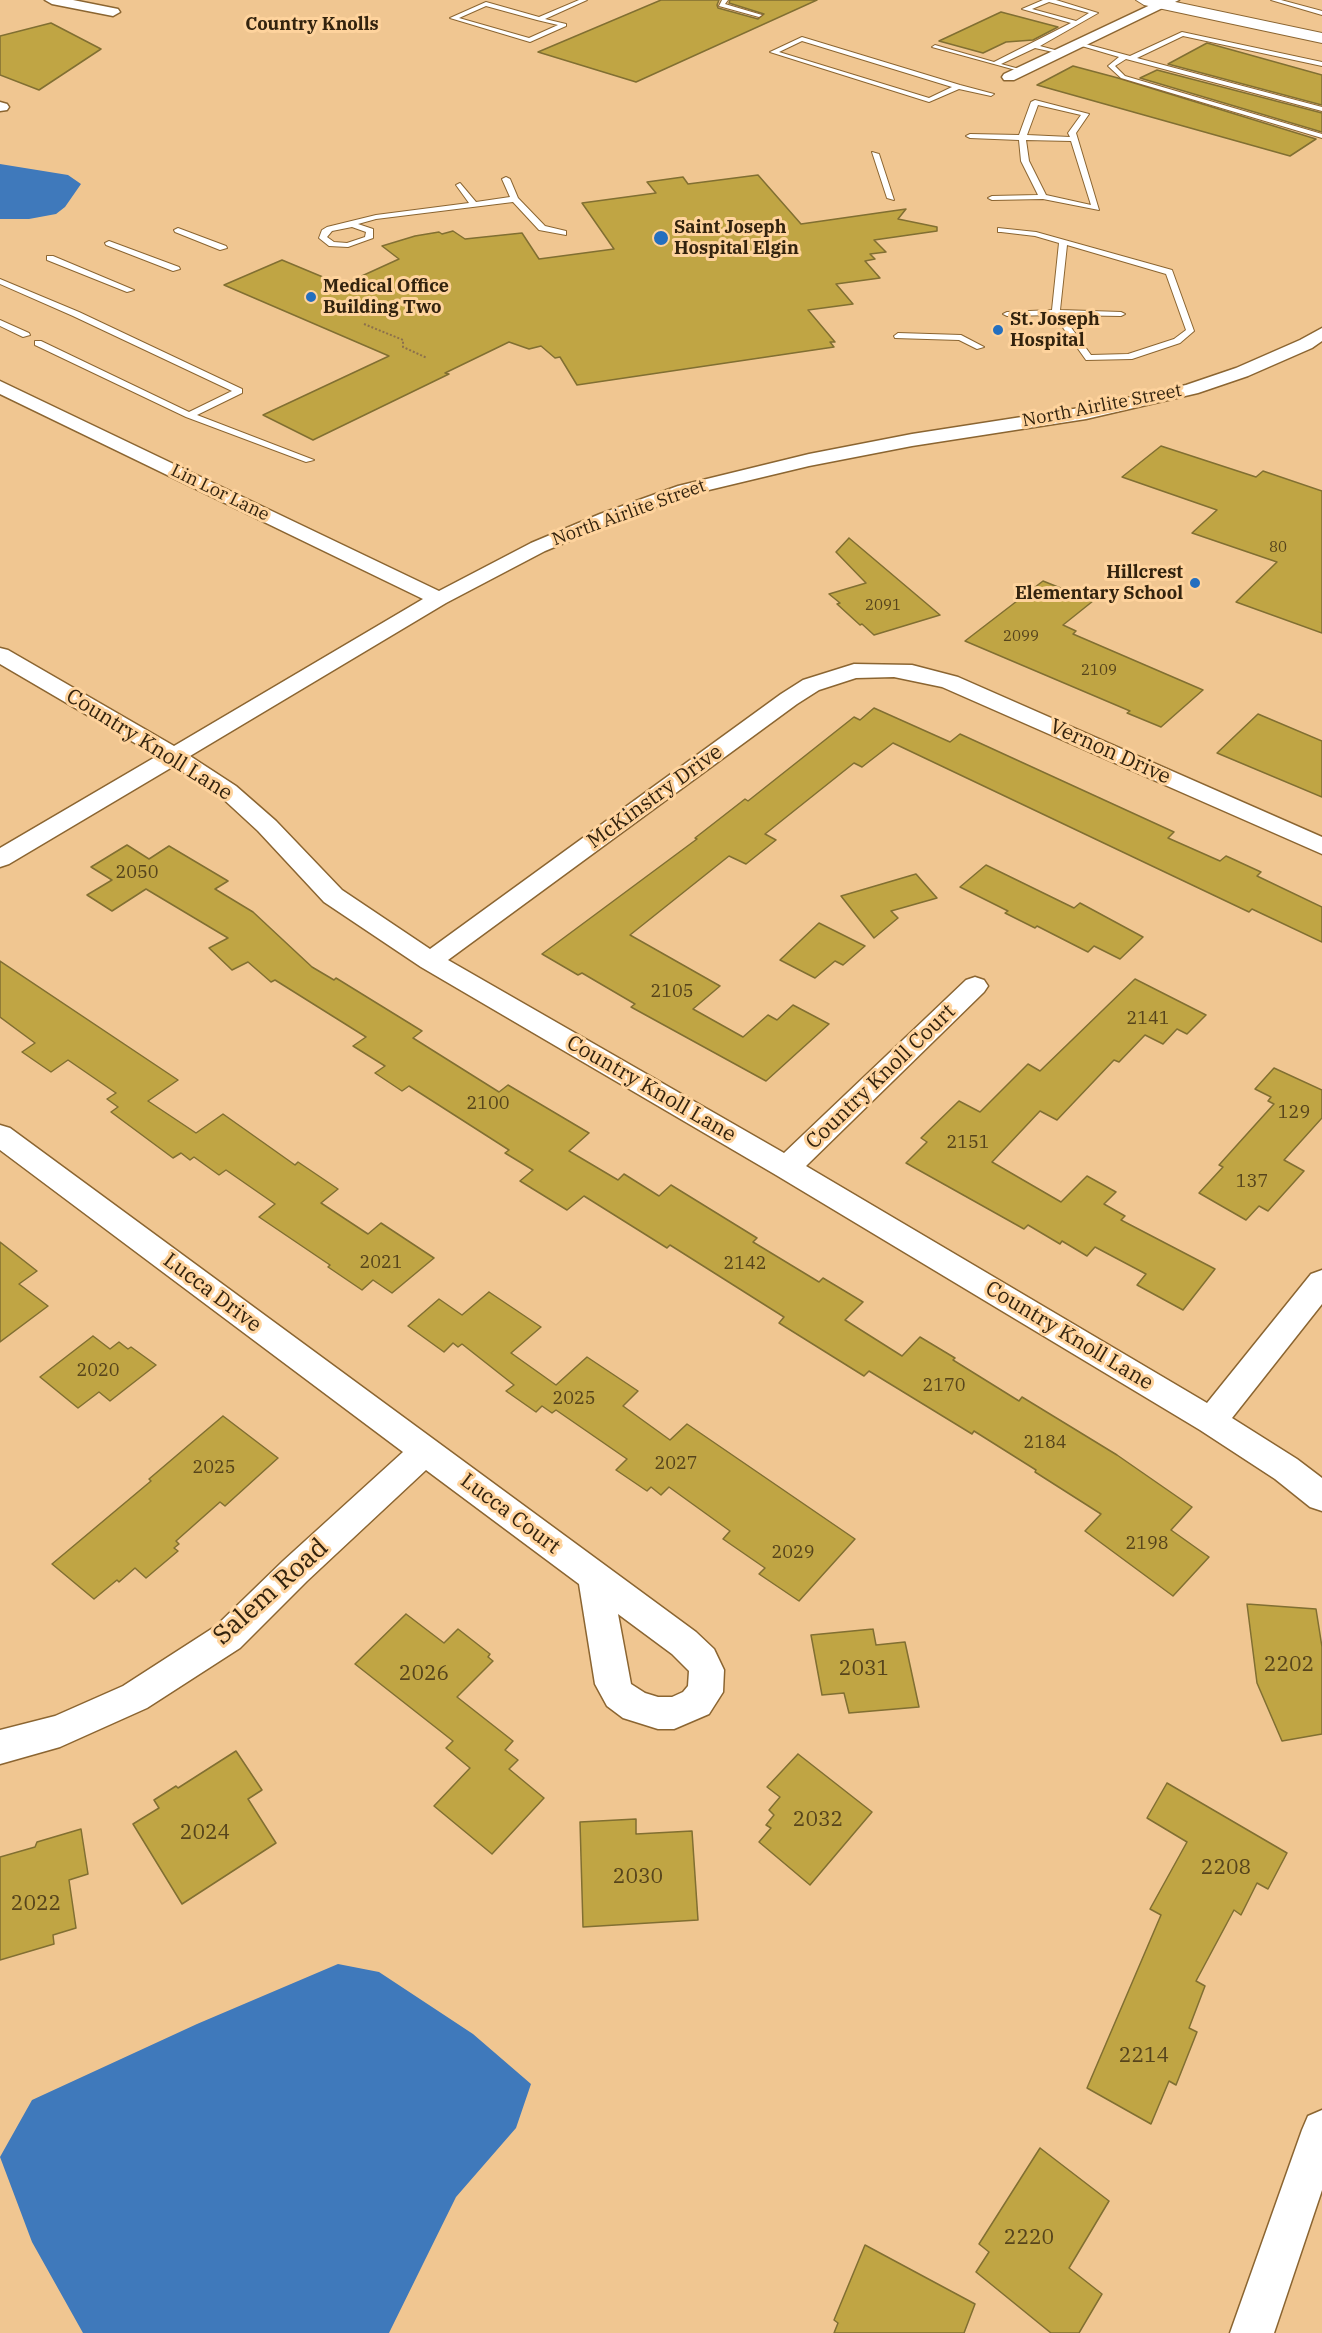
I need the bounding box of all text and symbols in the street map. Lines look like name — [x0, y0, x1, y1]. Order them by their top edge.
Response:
district label: Country Knolls — [245, 14, 379, 36]
place label: Saint Joseph Hospital Elgin — [674, 217, 799, 260]
marker: Saint Joseph Hospital Elgin — [652, 229, 670, 247]
place label: Medical Office Building Two — [323, 276, 449, 318]
marker: Medical Office Building Two — [304, 290, 318, 304]
place label: St. Joseph Hospital — [1010, 309, 1100, 352]
marker: St. Joseph Hospital — [991, 323, 1005, 337]
street label: North Airlite Street — [1021, 380, 1183, 432]
street label: Lin Lor Lane — [167, 460, 273, 526]
street label: North Airlite Street — [549, 475, 709, 551]
house number: 80 — [1269, 539, 1287, 557]
place label: Hillcrest Elementary School — [1015, 562, 1183, 604]
marker: Hillcrest Elementary School — [1188, 576, 1202, 590]
house number: 2091 — [865, 597, 901, 615]
house number: 2099 — [1003, 628, 1039, 646]
house number: 2109 — [1081, 662, 1117, 680]
street label: Country Knoll Lane — [61, 684, 237, 806]
street label: Vernon Drive — [1046, 714, 1174, 790]
street label: McKinstry Drive — [583, 740, 727, 854]
house number: 2050 — [115, 862, 159, 884]
house number: 2105 — [650, 981, 694, 1003]
street label: Country Knoll Court — [801, 999, 961, 1155]
house number: 2141 — [1126, 1008, 1170, 1030]
street label: Country Knoll Lane — [562, 1030, 740, 1148]
house number: 2100 — [466, 1093, 510, 1115]
house number: 129 — [1278, 1102, 1310, 1124]
house number: 2151 — [946, 1132, 990, 1154]
house number: 137 — [1236, 1171, 1268, 1193]
street label: Lucca Drive — [158, 1248, 266, 1338]
house number: 2021 — [359, 1252, 403, 1274]
house number: 2142 — [723, 1253, 767, 1275]
street label: Country Knoll Lane — [981, 1276, 1157, 1396]
house number: 2020 — [76, 1360, 120, 1382]
house number: 2170 — [922, 1375, 966, 1397]
house number: 2025 — [552, 1388, 596, 1410]
house number: 2184 — [1023, 1432, 1067, 1454]
house number: 2027 — [654, 1453, 698, 1475]
house number: 2025 — [192, 1457, 236, 1479]
street label: Lucca Court — [455, 1468, 565, 1560]
street label: Salem Road — [207, 1532, 335, 1652]
house number: 2198 — [1125, 1533, 1169, 1555]
house number: 2029 — [771, 1542, 815, 1564]
house number: 2202 — [1264, 1652, 1314, 1678]
house number: 2031 — [839, 1656, 889, 1682]
house number: 2026 — [399, 1661, 449, 1687]
house number: 2032 — [793, 1807, 843, 1833]
house number: 2024 — [180, 1820, 230, 1846]
house number: 2208 — [1201, 1855, 1251, 1881]
house number: 2030 — [613, 1864, 663, 1890]
house number: 2022 — [11, 1891, 61, 1917]
house number: 2214 — [1119, 2043, 1169, 2069]
house number: 2220 — [1004, 2225, 1054, 2251]

